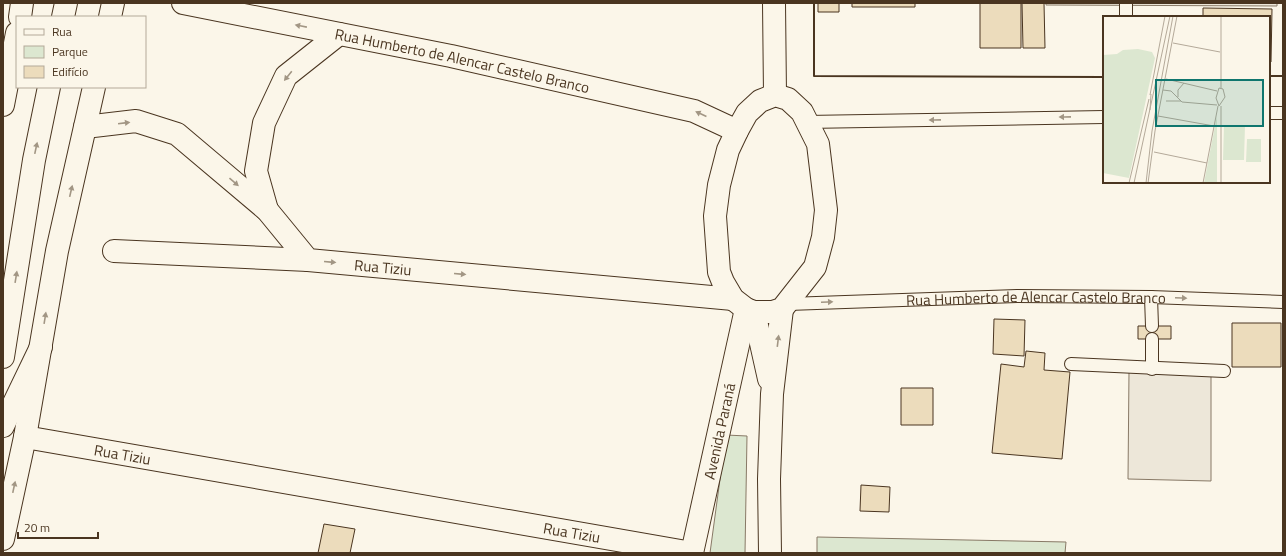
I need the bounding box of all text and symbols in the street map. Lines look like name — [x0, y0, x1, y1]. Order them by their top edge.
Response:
legend — [16, 16, 146, 88]
inset map — [1103, 16, 1270, 183]
text: Rua — [52, 22, 72, 41]
street label: Rua Humberto de Alencar Castelo Branco — [333, 22, 592, 99]
one-way arrow — [295, 23, 307, 29]
text: Parque — [52, 42, 88, 61]
text: Edifício — [52, 62, 88, 81]
one-way arrow — [283, 71, 292, 82]
one-way arrow — [696, 111, 707, 117]
one-way arrow — [1059, 114, 1071, 121]
one-way arrow — [928, 117, 941, 123]
one-way arrow — [118, 120, 130, 126]
one-way arrow — [34, 142, 40, 154]
one-way arrow — [230, 177, 239, 186]
one-way arrow — [68, 184, 74, 197]
street label: Rua Tiziu — [353, 253, 412, 281]
one-way arrow — [324, 259, 336, 265]
one-way arrow — [454, 270, 466, 277]
one-way arrow — [13, 271, 19, 283]
street label: Rua Humberto de Alencar Castelo Branco — [906, 284, 1166, 311]
one-way arrow — [1175, 295, 1187, 302]
one-way arrow — [821, 299, 834, 305]
one-way arrow — [43, 312, 49, 324]
one-way arrow — [775, 335, 782, 347]
street label: Avenida Paraná — [697, 380, 741, 481]
street label: Rua Tiziu — [92, 438, 153, 470]
one-way arrow — [12, 481, 18, 493]
scale bar — [18, 514, 98, 540]
street label: Rua Tiziu — [542, 516, 602, 548]
text: 20 m — [24, 518, 50, 537]

